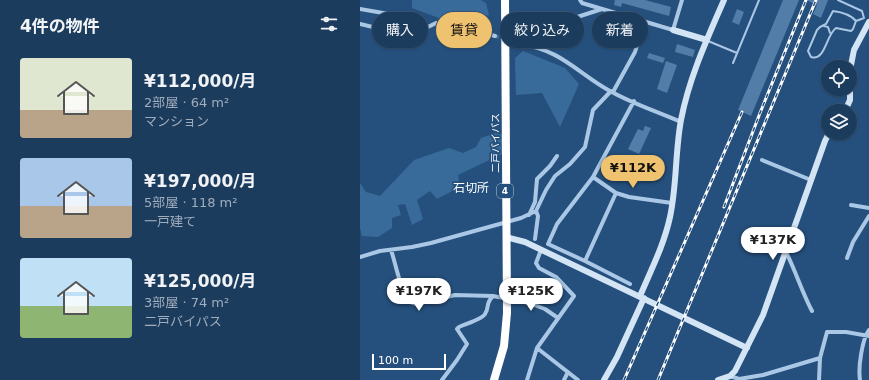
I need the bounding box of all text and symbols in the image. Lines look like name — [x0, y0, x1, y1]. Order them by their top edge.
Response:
chip: 購入 — [372, 12, 428, 48]
chip: 賃貸 — [436, 12, 492, 48]
chip: 絞り込み — [500, 12, 584, 48]
chip: 新着 — [592, 12, 648, 48]
icon: filters — [318, 13, 340, 35]
text: 4件の物件 — [20, 16, 100, 36]
map controls — [821, 60, 857, 140]
button: locate — [821, 60, 857, 96]
text: ¥112,000/月 — [144, 71, 256, 91]
icon: home — [52, 74, 100, 122]
text: 2部屋 · 64 m² — [144, 95, 229, 110]
button: layers — [821, 104, 857, 140]
street label: 二戸バイパス — [490, 113, 501, 173]
text: マンション — [144, 114, 209, 129]
pin: ¥112K — [605, 155, 661, 189]
text: ¥112K — [610, 160, 656, 175]
text: ¥197,000/月 — [144, 171, 256, 191]
icon: home — [52, 174, 100, 222]
district label: 石切所 — [453, 181, 489, 195]
road number: 4 — [497, 184, 513, 198]
text: 5部屋 · 118 m² — [144, 195, 238, 210]
text: 一戸建て — [144, 214, 196, 229]
pin: ¥137K — [745, 227, 801, 261]
text: ¥137K — [750, 232, 796, 247]
text: ¥125,000/月 — [144, 271, 256, 291]
icon: home — [52, 274, 100, 322]
pin: ¥197K — [391, 278, 447, 312]
pin: ¥125K — [503, 278, 559, 312]
text: ¥197K — [396, 283, 442, 298]
text: ¥125K — [508, 283, 554, 298]
text: 3部屋 · 74 m² — [144, 295, 229, 310]
text: 二戸バイパス — [144, 314, 222, 329]
scale bar — [372, 352, 446, 371]
text: 100 m — [378, 354, 413, 367]

